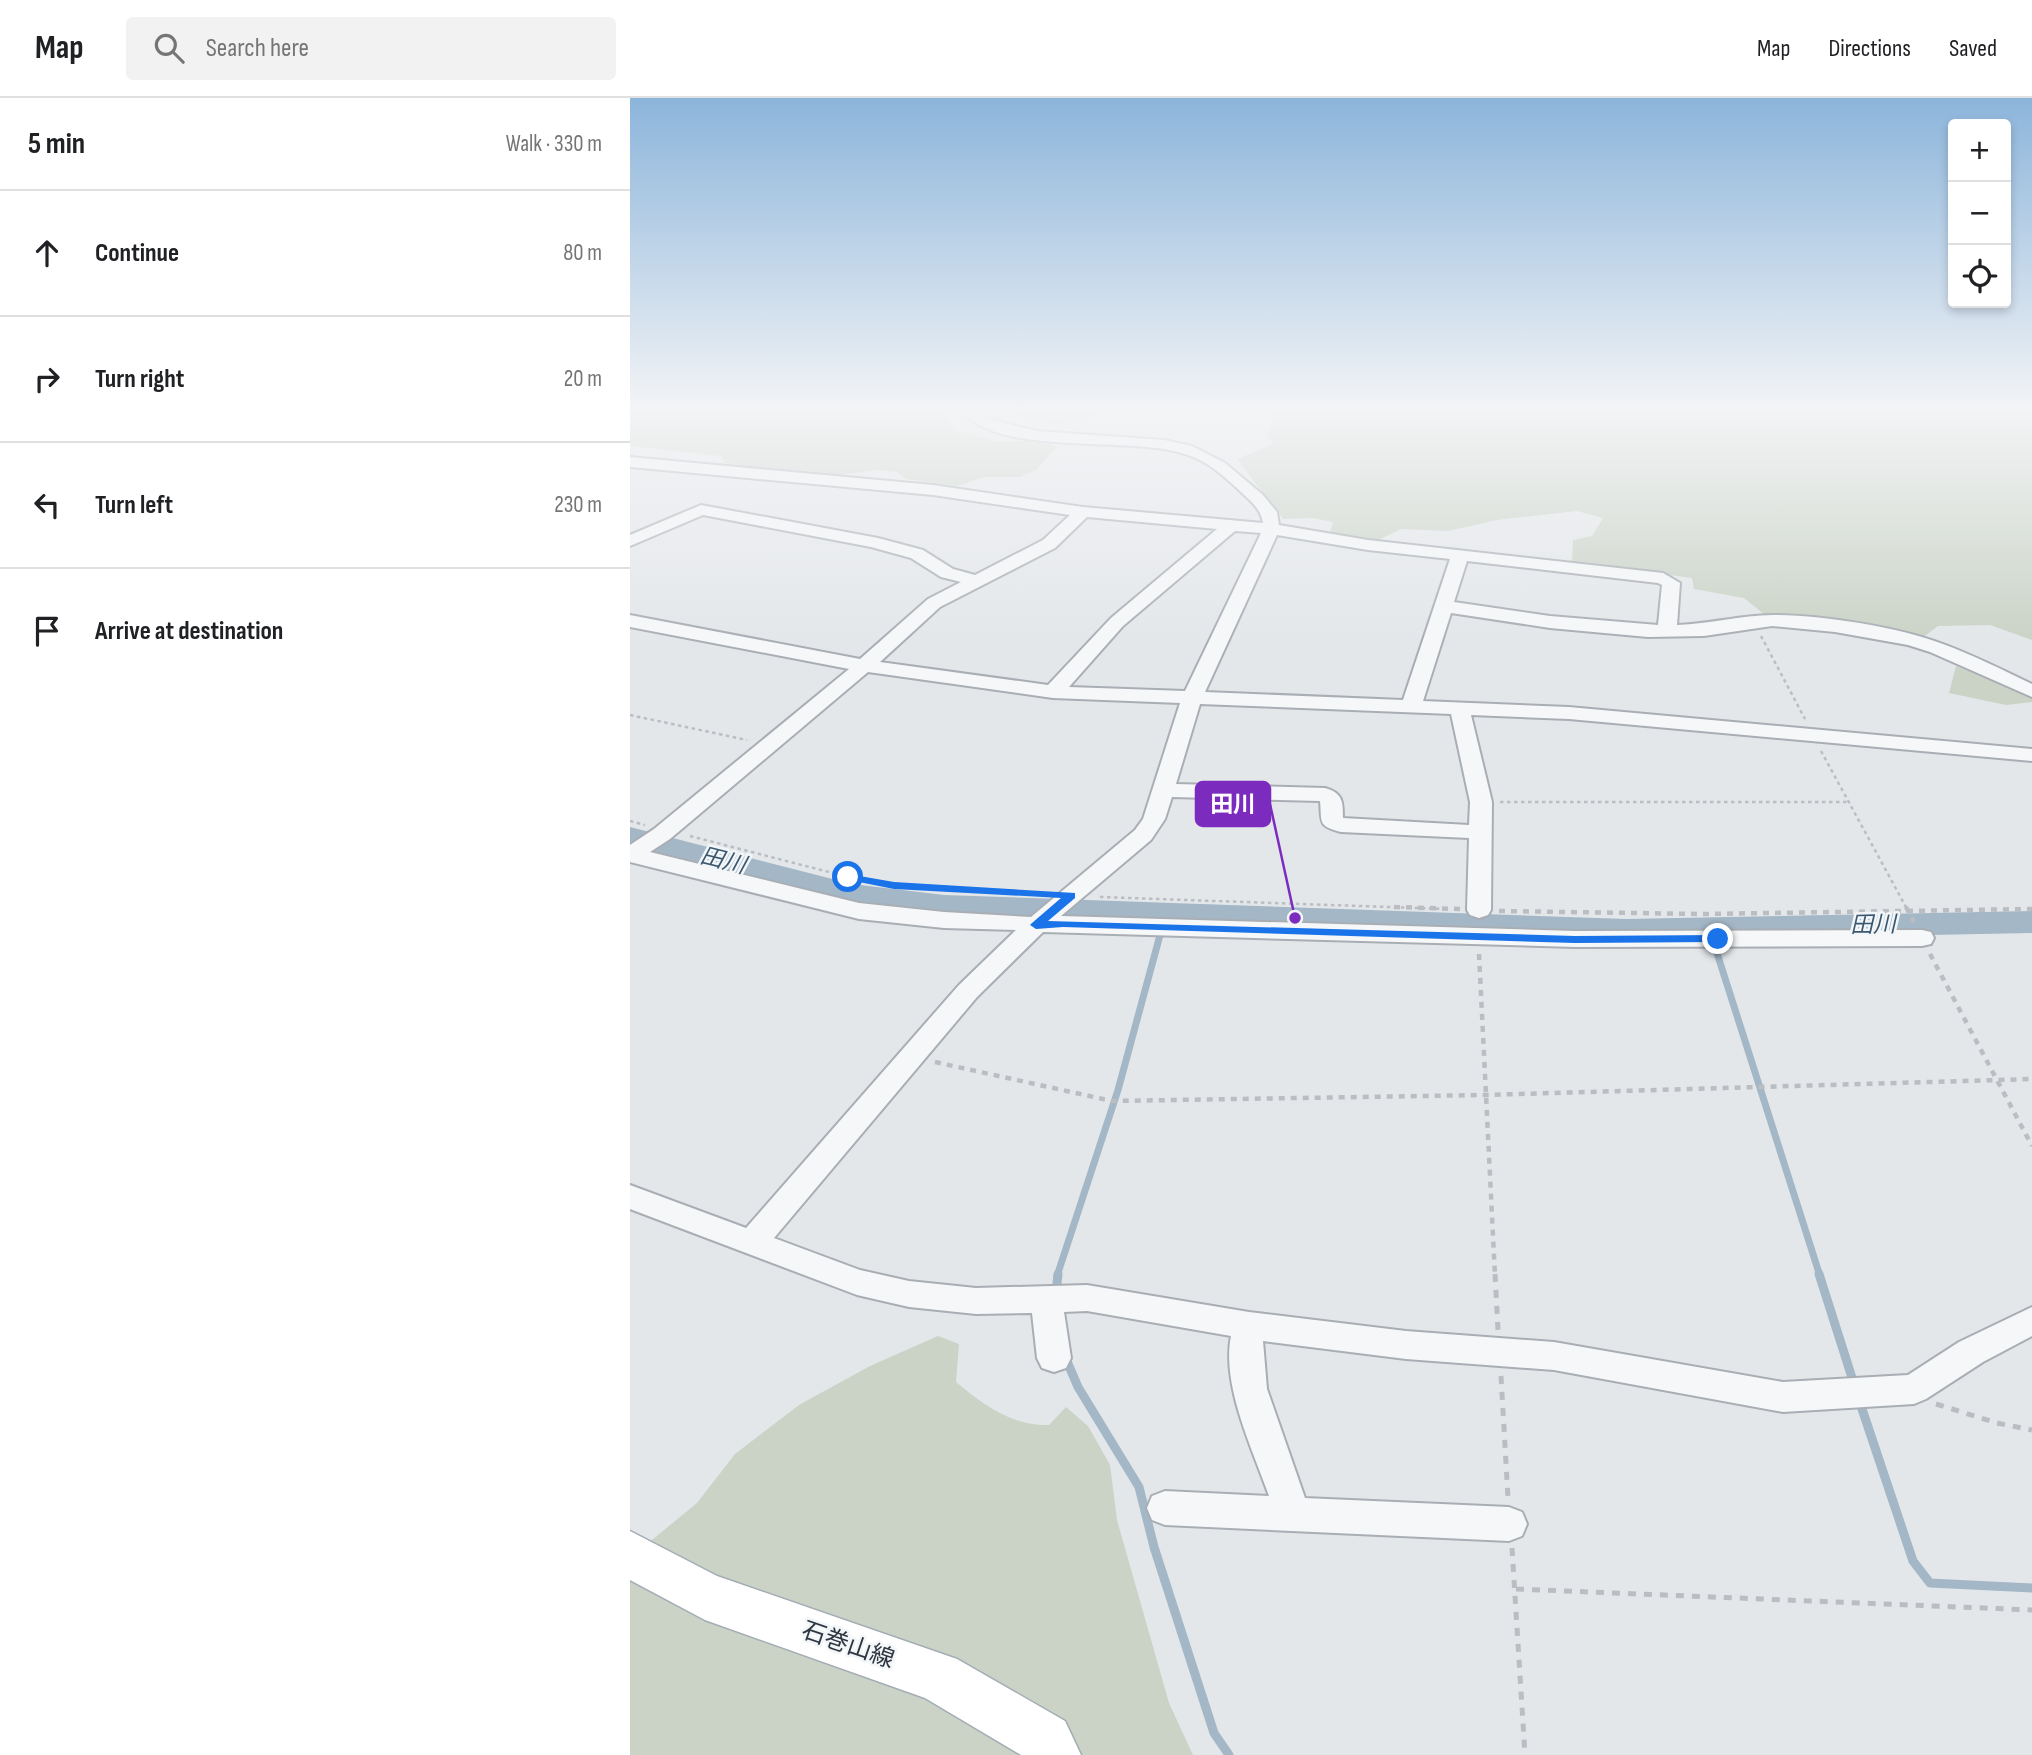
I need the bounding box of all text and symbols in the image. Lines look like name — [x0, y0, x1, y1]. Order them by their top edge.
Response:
search box — [126, 17, 616, 80]
text: Map — [35, 28, 84, 68]
icon: search — [150, 29, 188, 67]
text: Search here — [206, 33, 309, 64]
text: Map — [1757, 34, 1790, 63]
text: Directions — [1828, 34, 1911, 63]
text: Saved — [1949, 34, 1997, 63]
map controls — [1948, 119, 2011, 308]
button: + — [1948, 119, 2011, 182]
text: 5 min — [28, 126, 85, 162]
text: Walk · 330 m — [506, 130, 602, 158]
button: − — [1948, 182, 2011, 245]
icon: ahead — [28, 234, 66, 272]
text: Continue — [95, 238, 179, 269]
text: 80 m — [563, 239, 602, 267]
button: locate — [1948, 245, 2011, 308]
icon: right — [28, 360, 66, 398]
text: Turn right — [95, 364, 184, 395]
text: 20 m — [564, 365, 602, 393]
icon: left — [28, 486, 66, 524]
text: Turn left — [95, 490, 173, 521]
text: 230 m — [554, 491, 602, 519]
icon: arrive — [28, 612, 66, 650]
text: Arrive at destination — [95, 616, 283, 647]
callout: 田川 — [1196, 782, 1270, 826]
text: 田川 — [1210, 791, 1256, 819]
water label: 田川 — [697, 842, 752, 881]
route start — [832, 861, 863, 892]
water label: 田川 — [1850, 911, 1899, 939]
route end — [1702, 923, 1733, 954]
street label: 石巻山線 — [798, 1616, 898, 1674]

